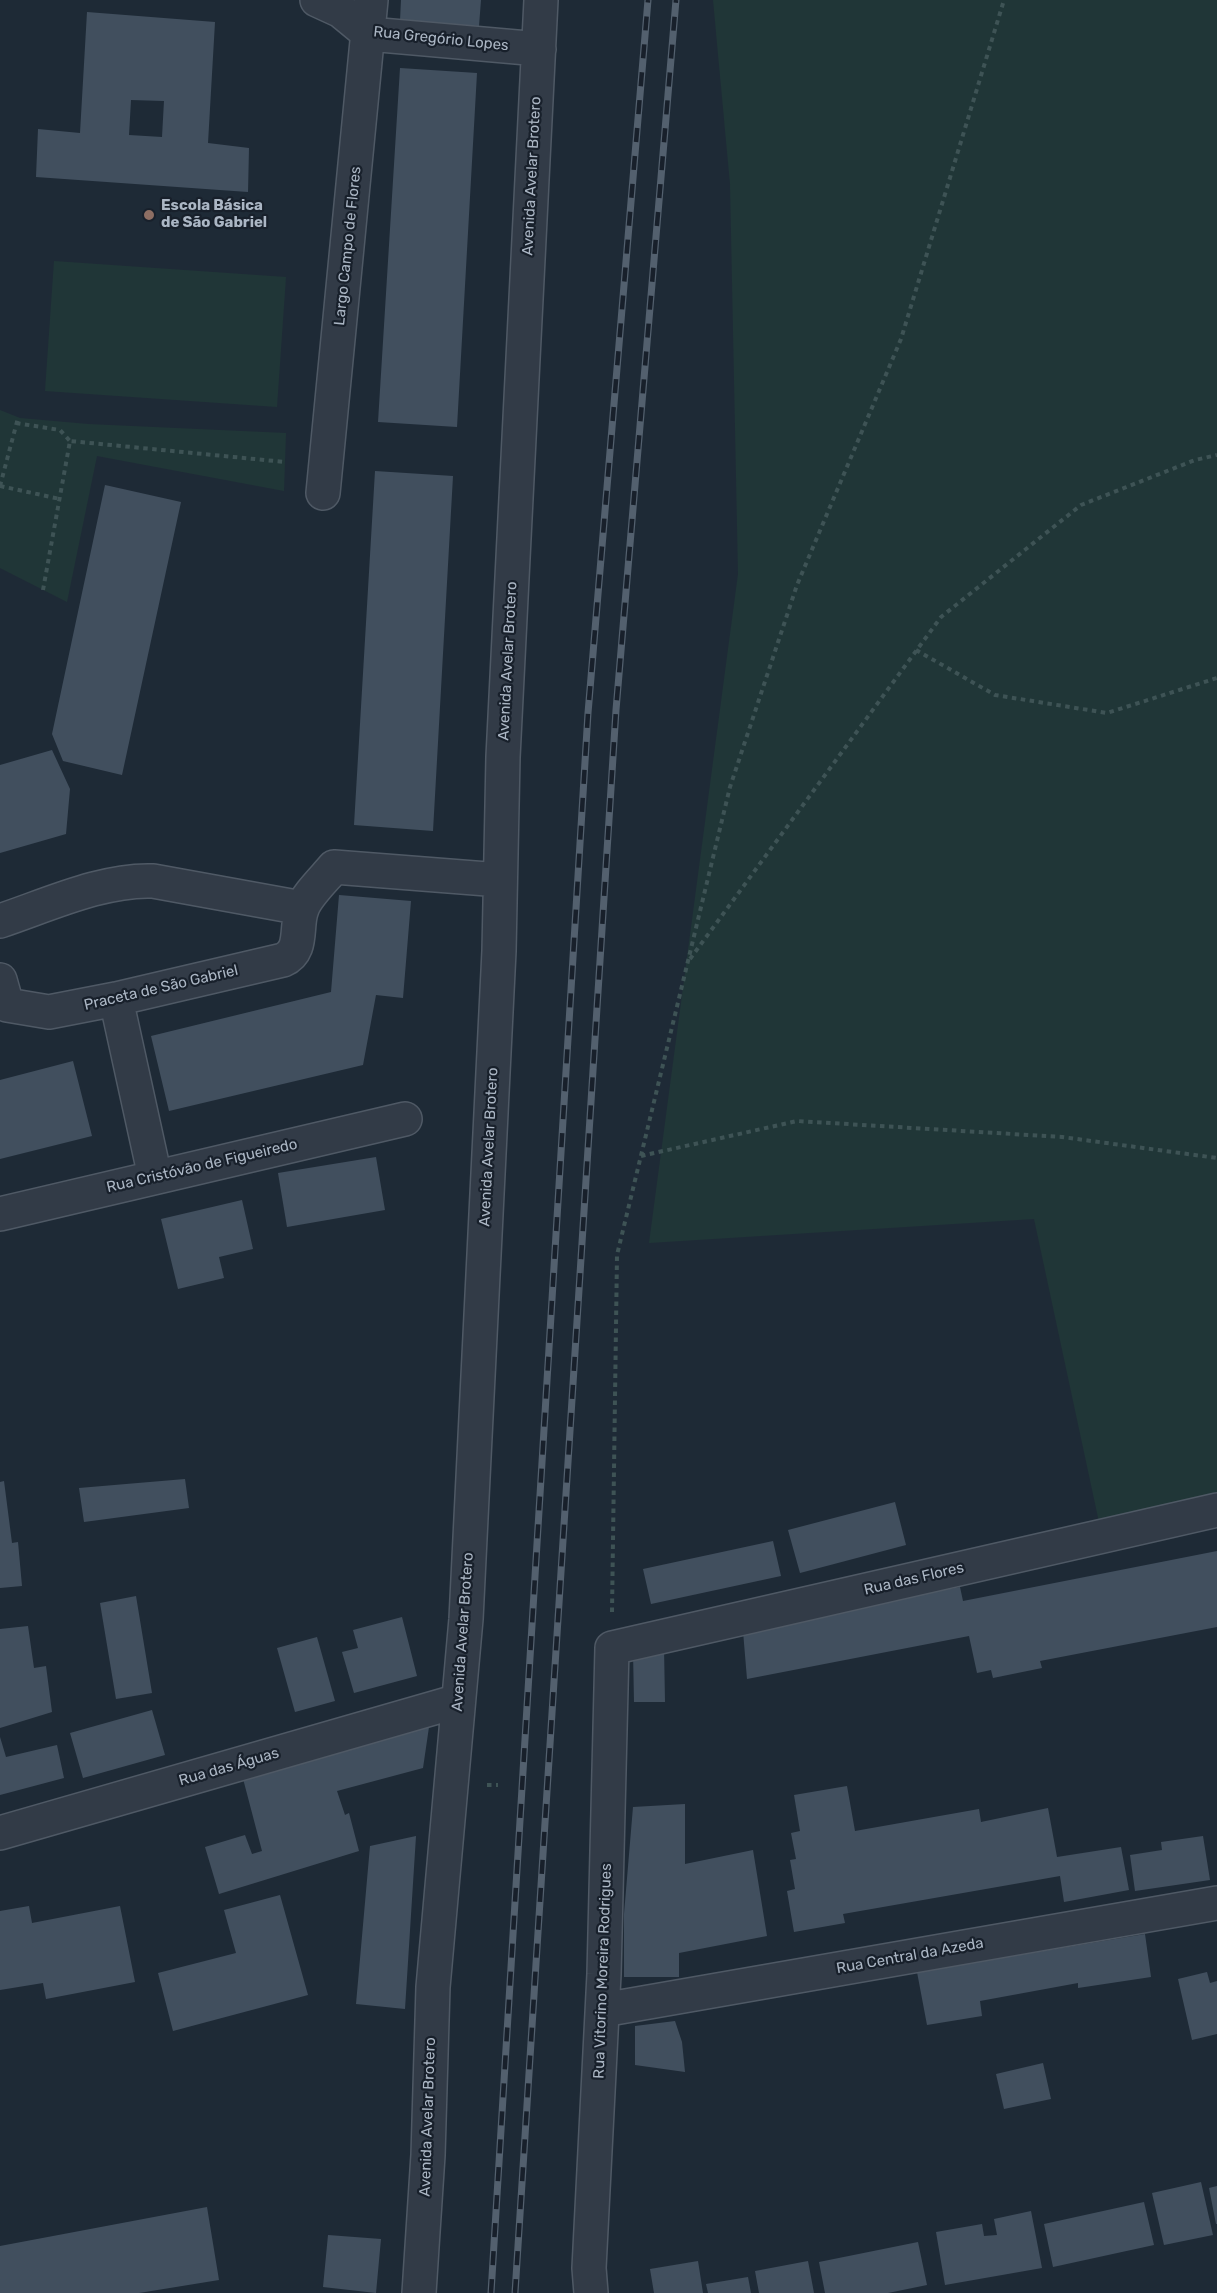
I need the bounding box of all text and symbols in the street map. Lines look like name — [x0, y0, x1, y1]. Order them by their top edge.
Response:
street label: Rua Gregório Lopes — [372, 23, 510, 55]
street label: Avenida Avelar Brotero — [519, 96, 545, 256]
street label: Largo Campo de Flores — [331, 166, 365, 326]
place label: Escola Básica de São Gabriel — [161, 197, 267, 232]
marker: Escola Básica de São Gabriel — [142, 208, 156, 222]
street label: Avenida Avelar Brotero — [495, 581, 521, 741]
street label: Praceta de São Gabriel — [82, 962, 240, 1014]
street label: Avenida Avelar Brotero — [476, 1067, 502, 1227]
street label: Rua Cristóvão de Figueiredo — [105, 1135, 299, 1197]
street label: Avenida Avelar Brotero — [448, 1552, 478, 1712]
street label: Rua das Flores — [862, 1559, 966, 1599]
street label: Rua das Águas — [177, 1744, 281, 1790]
street label: Rua Vitorino Moreira Rodrigues — [590, 1863, 616, 2079]
street label: Rua Central da Azeda — [835, 1934, 985, 1978]
street label: Avenida Avelar Brotero — [416, 2037, 440, 2197]

